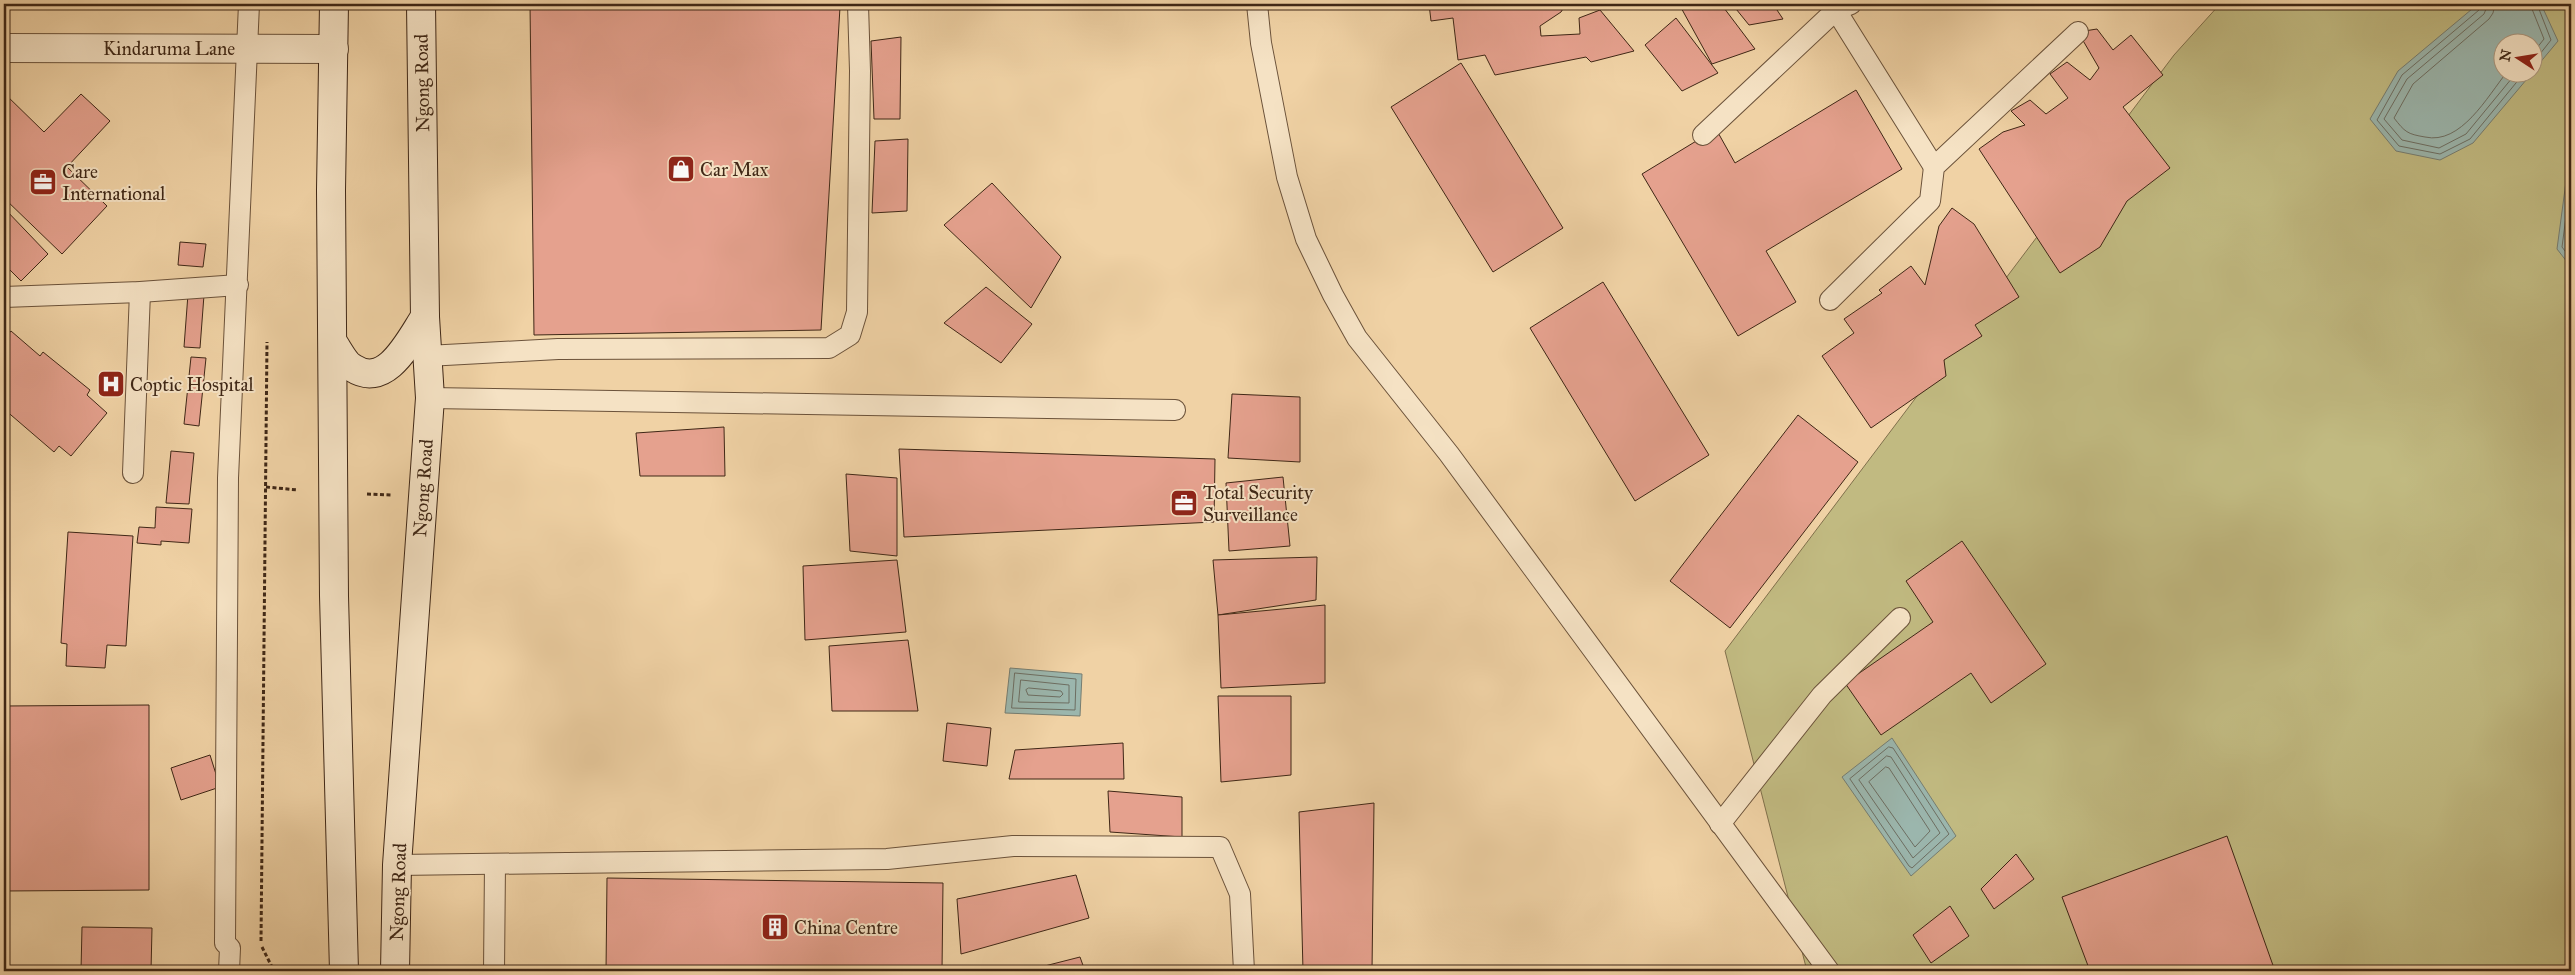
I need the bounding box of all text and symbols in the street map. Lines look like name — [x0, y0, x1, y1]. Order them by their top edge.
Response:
north arrow — [2492, 32, 2542, 82]
street label: Ngong Road — [410, 33, 435, 132]
street label: Kindaruma Lane — [103, 37, 235, 60]
text: N — [2496, 48, 2515, 63]
shop icon: Car Max — [666, 154, 696, 184]
place label: Car Max — [700, 158, 769, 181]
place label: Care International — [62, 160, 166, 205]
office icon: Care International — [28, 167, 58, 197]
hospital icon: Coptic Hospital — [96, 369, 126, 399]
place label: Coptic Hospital — [130, 373, 254, 396]
street label: Ngong Road — [408, 438, 439, 538]
place label: Total Security Surveillance — [1203, 481, 1314, 526]
office icon: Total Security Surveillance — [1169, 488, 1199, 518]
street label: Ngong Road — [385, 842, 412, 941]
building icon: China Centre — [760, 912, 790, 942]
place label: China Centre — [794, 916, 898, 939]

